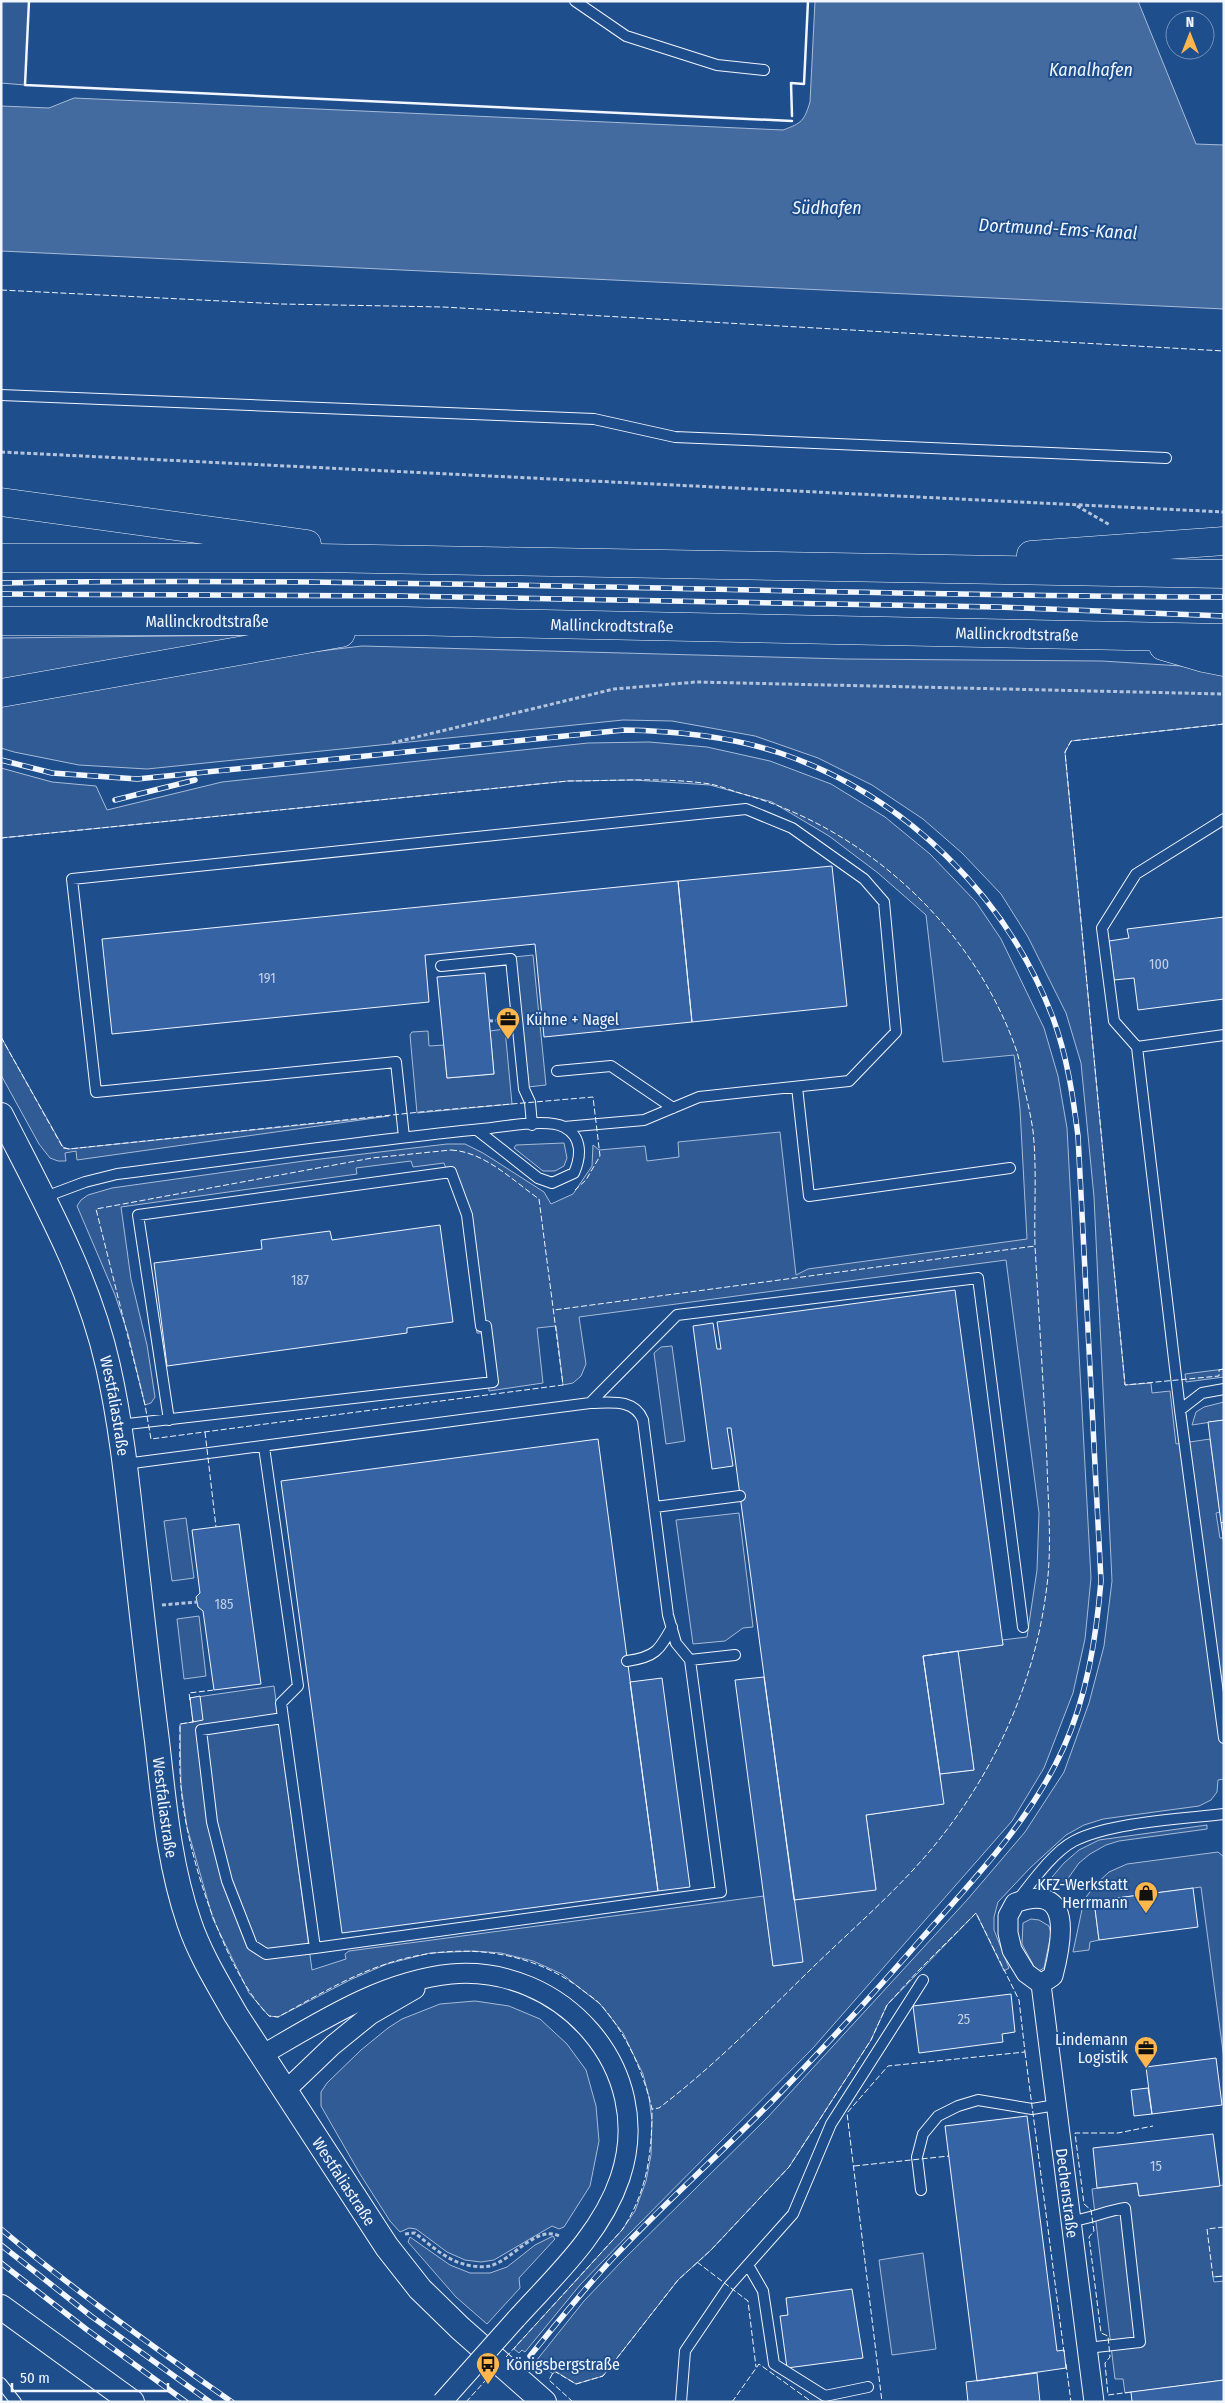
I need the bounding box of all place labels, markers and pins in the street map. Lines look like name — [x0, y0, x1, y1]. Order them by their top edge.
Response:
office icon: Kühne + Nagel — [495, 1006, 521, 1040]
place label: Kühne + Nagel — [526, 1010, 619, 1029]
place label: KFZ-Werkstatt Herrmann — [1037, 1875, 1129, 1912]
shop icon: KFZ-Werkstatt Herrmann — [1133, 1880, 1159, 1914]
place label: Lindemann Logistik — [1055, 2030, 1129, 2067]
office icon: Lindemann Logistik — [1133, 2035, 1159, 2069]
bus stop icon: Königsbergstraße — [475, 2351, 501, 2385]
place label: Königsbergstraße — [506, 2355, 620, 2374]

